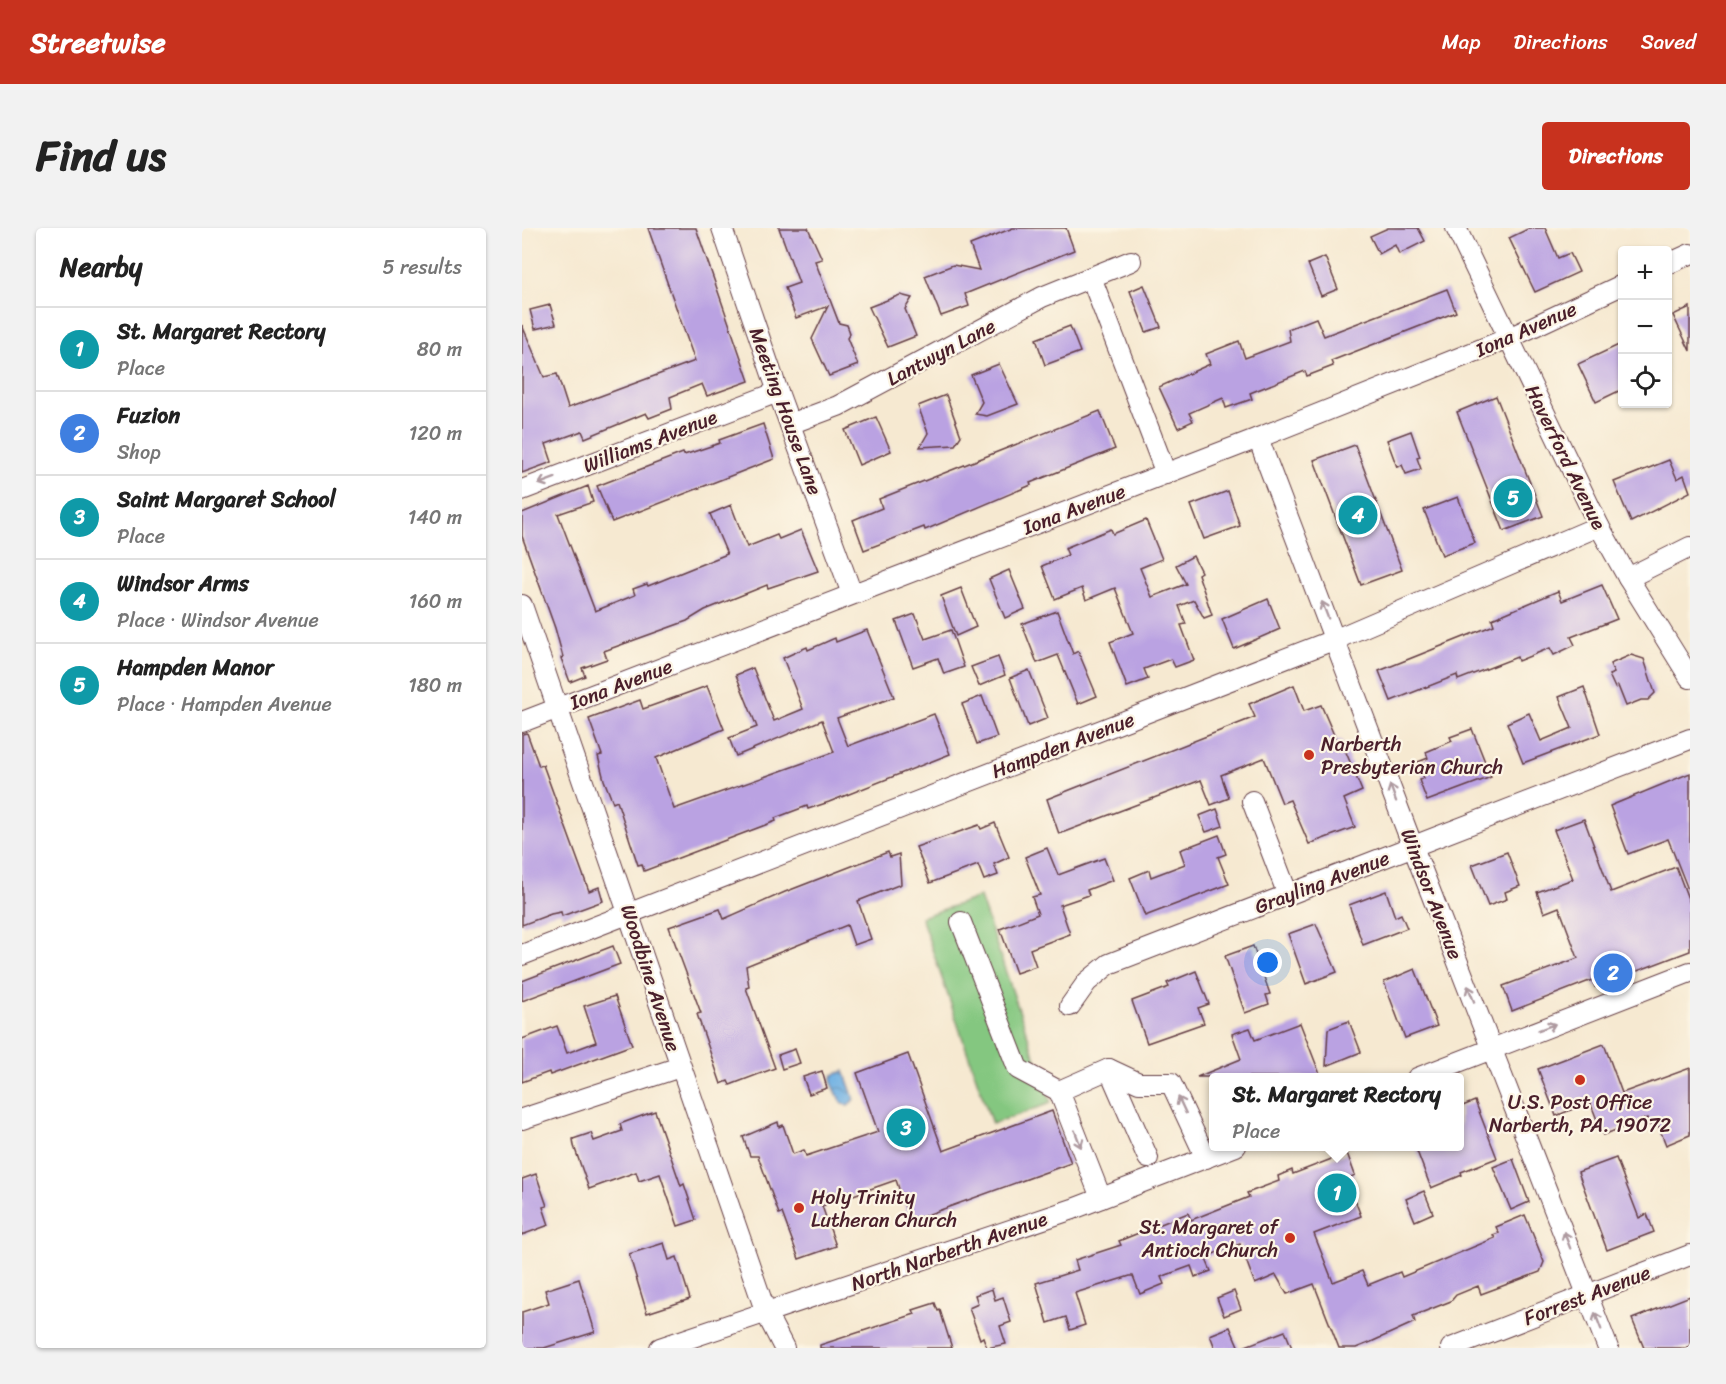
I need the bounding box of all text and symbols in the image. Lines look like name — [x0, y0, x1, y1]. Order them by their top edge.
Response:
text: Streetwise — [30, 18, 166, 67]
text: Map — [1442, 23, 1480, 61]
text: Directions — [1513, 23, 1608, 61]
text: Saved — [1641, 23, 1696, 61]
text: Find us — [36, 119, 166, 193]
button: Directions — [1542, 122, 1690, 190]
text: Nearby — [60, 244, 142, 290]
map controls — [1618, 246, 1672, 408]
button: + — [1618, 246, 1672, 300]
text: 5 results — [383, 250, 462, 285]
street label: Iona Avenue — [1469, 292, 1583, 368]
button: − — [1618, 300, 1672, 354]
street label: Lantwyn Lane — [880, 309, 1002, 396]
text: St. Margaret Rectory — [117, 312, 326, 351]
street label: Meeting House Lane — [739, 322, 832, 500]
text: 1 — [75, 332, 84, 367]
text: 80 m — [417, 332, 462, 367]
text: Place — [117, 351, 165, 386]
button: locate — [1618, 354, 1672, 408]
street label: Haverford Avenue — [1515, 378, 1616, 536]
text: Fuzion — [117, 396, 180, 435]
street label: Williams Avenue — [578, 400, 723, 483]
text: 2 — [74, 416, 85, 451]
text: 120 m — [409, 416, 462, 451]
text: Shop — [117, 435, 161, 470]
street label: Iona Avenue — [1017, 474, 1131, 545]
one-way arrow — [538, 476, 557, 487]
pin: 5 — [1494, 476, 1532, 520]
text: Saint Margaret School — [117, 480, 336, 519]
pin: 4 — [1338, 492, 1378, 538]
text: 3 — [74, 500, 85, 535]
text: 140 m — [408, 500, 462, 535]
text: Place — [117, 519, 165, 554]
text: Windsor Arms — [117, 564, 249, 603]
text: 4 — [73, 584, 86, 619]
text: 160 m — [409, 584, 462, 619]
one-way arrow — [1318, 601, 1329, 620]
text: Place · Windsor Avenue — [117, 603, 319, 638]
text: Hampden Manor — [117, 648, 274, 687]
street label: Iona Avenue — [564, 649, 678, 720]
text: 5 — [73, 668, 86, 703]
text: 180 m — [408, 668, 462, 703]
text: Place · Hampden Avenue — [117, 687, 332, 722]
street label: Hampden Avenue — [986, 702, 1140, 789]
place label: Narberth Presbyterian Church — [1321, 727, 1503, 785]
marker: Narberth Presbyterian Church — [1302, 748, 1316, 762]
one-way arrow — [1386, 784, 1397, 803]
street label: Windsor Avenue — [1390, 824, 1473, 965]
street label: Grayling Avenue — [1250, 841, 1395, 924]
street label: Woodbine Avenue — [610, 900, 691, 1056]
your location — [1253, 948, 1282, 977]
pin: 2 — [1594, 950, 1632, 996]
one-way arrow — [1465, 985, 1476, 1004]
one-way arrow — [1537, 1021, 1556, 1032]
popup — [1209, 1073, 1464, 1151]
marker: U.S. Post Office Narberth, PA. 19072 — [1573, 1073, 1587, 1087]
text: St. Margaret Rectory — [1232, 1075, 1441, 1114]
place label: U.S. Post Office Narberth, PA. 19072 — [1489, 1085, 1672, 1143]
one-way arrow — [1175, 1096, 1187, 1114]
pin: 3 — [886, 1106, 926, 1150]
text: Place — [1232, 1114, 1280, 1149]
one-way arrow — [1073, 1129, 1084, 1148]
pin: 1 — [1318, 1170, 1356, 1216]
place label: Holy Trinity Lutheran Church — [811, 1180, 957, 1238]
marker: Holy Trinity Lutheran Church — [792, 1201, 806, 1215]
street label: North Narberth Avenue — [846, 1201, 1052, 1302]
place label: St. Margaret of Antioch Church — [1139, 1210, 1280, 1268]
marker: St. Margaret of Antioch Church — [1283, 1231, 1297, 1245]
one-way arrow — [1560, 1231, 1571, 1250]
street label: Forrest Avenue — [1518, 1255, 1656, 1336]
one-way arrow — [1592, 1313, 1603, 1331]

